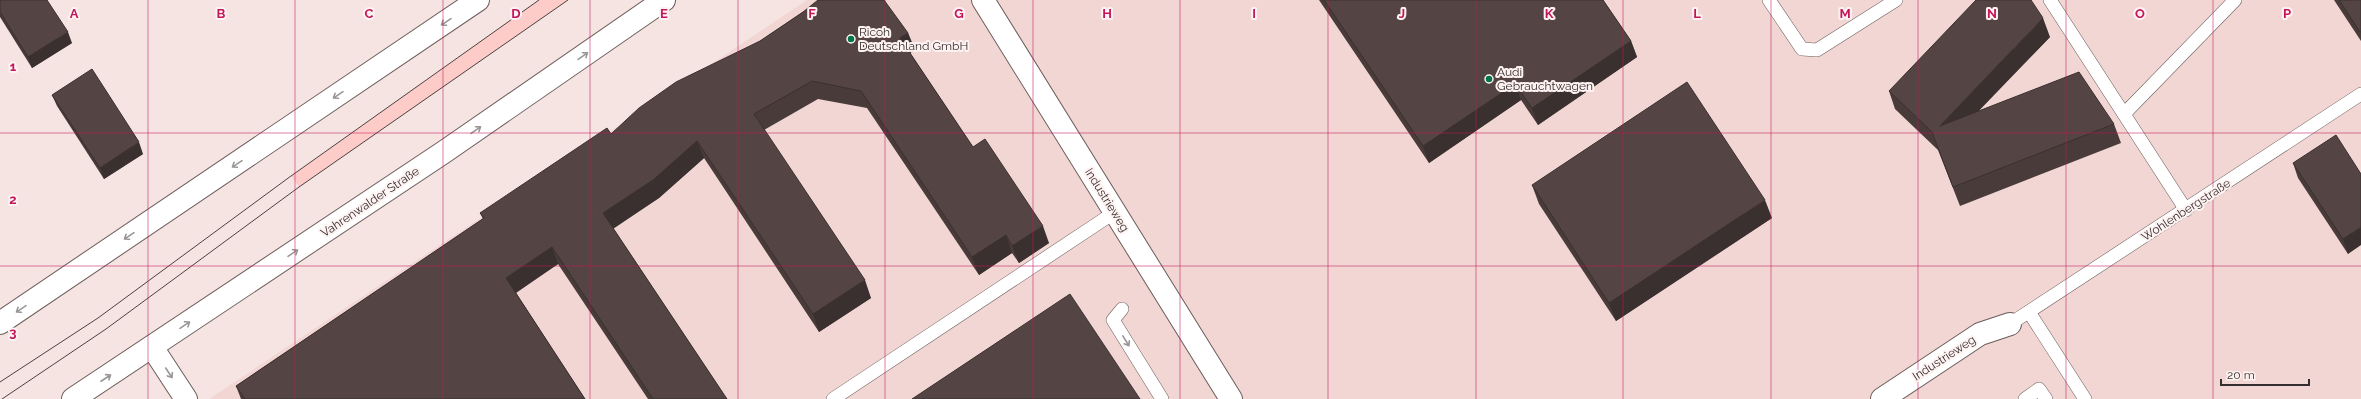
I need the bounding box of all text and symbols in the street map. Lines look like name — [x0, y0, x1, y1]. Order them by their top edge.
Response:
text: A — [70, 6, 79, 21]
text: B — [217, 6, 226, 21]
text: C — [365, 6, 374, 21]
text: D — [511, 6, 521, 21]
text: E — [660, 6, 668, 21]
text: F — [808, 6, 816, 21]
text: G — [954, 6, 964, 21]
text: H — [1102, 6, 1112, 21]
text: I — [1252, 6, 1256, 21]
text: J — [1399, 6, 1405, 21]
text: K — [1545, 6, 1554, 21]
text: L — [1693, 6, 1701, 21]
text: M — [1839, 6, 1851, 21]
text: N — [1987, 6, 1997, 21]
text: O — [2135, 6, 2145, 21]
text: P — [2283, 6, 2291, 21]
one-way arrow — [441, 18, 452, 26]
place label: Ricoh Deutschland GmbH — [859, 25, 968, 53]
marker: Ricoh Deutschland GmbH — [846, 34, 856, 44]
one-way arrow — [577, 52, 588, 60]
text: 1 — [10, 59, 17, 74]
place label: Audi Gebrauchtwagen — [1497, 65, 1593, 93]
marker: Audi Gebrauchtwagen — [1484, 74, 1494, 84]
one-way arrow — [333, 91, 344, 99]
one-way arrow — [470, 126, 481, 134]
one-way arrow — [232, 160, 243, 168]
street label: Vahrenwalder Straße — [318, 164, 422, 240]
street label: Industrieweg — [1082, 166, 1132, 234]
street label: Wohlenbergstraße — [2139, 176, 2233, 244]
text: 2 — [9, 192, 17, 207]
one-way arrow — [124, 232, 135, 240]
one-way arrow — [287, 249, 298, 257]
one-way arrow — [16, 305, 27, 313]
one-way arrow — [179, 321, 190, 329]
text: 3 — [9, 325, 17, 340]
street label: Industrieweg — [1910, 332, 1978, 384]
one-way arrow — [1122, 335, 1130, 347]
scale bar — [2221, 361, 2309, 387]
one-way arrow — [165, 367, 173, 378]
text: 20 m — [2227, 368, 2255, 382]
one-way arrow — [100, 373, 112, 381]

